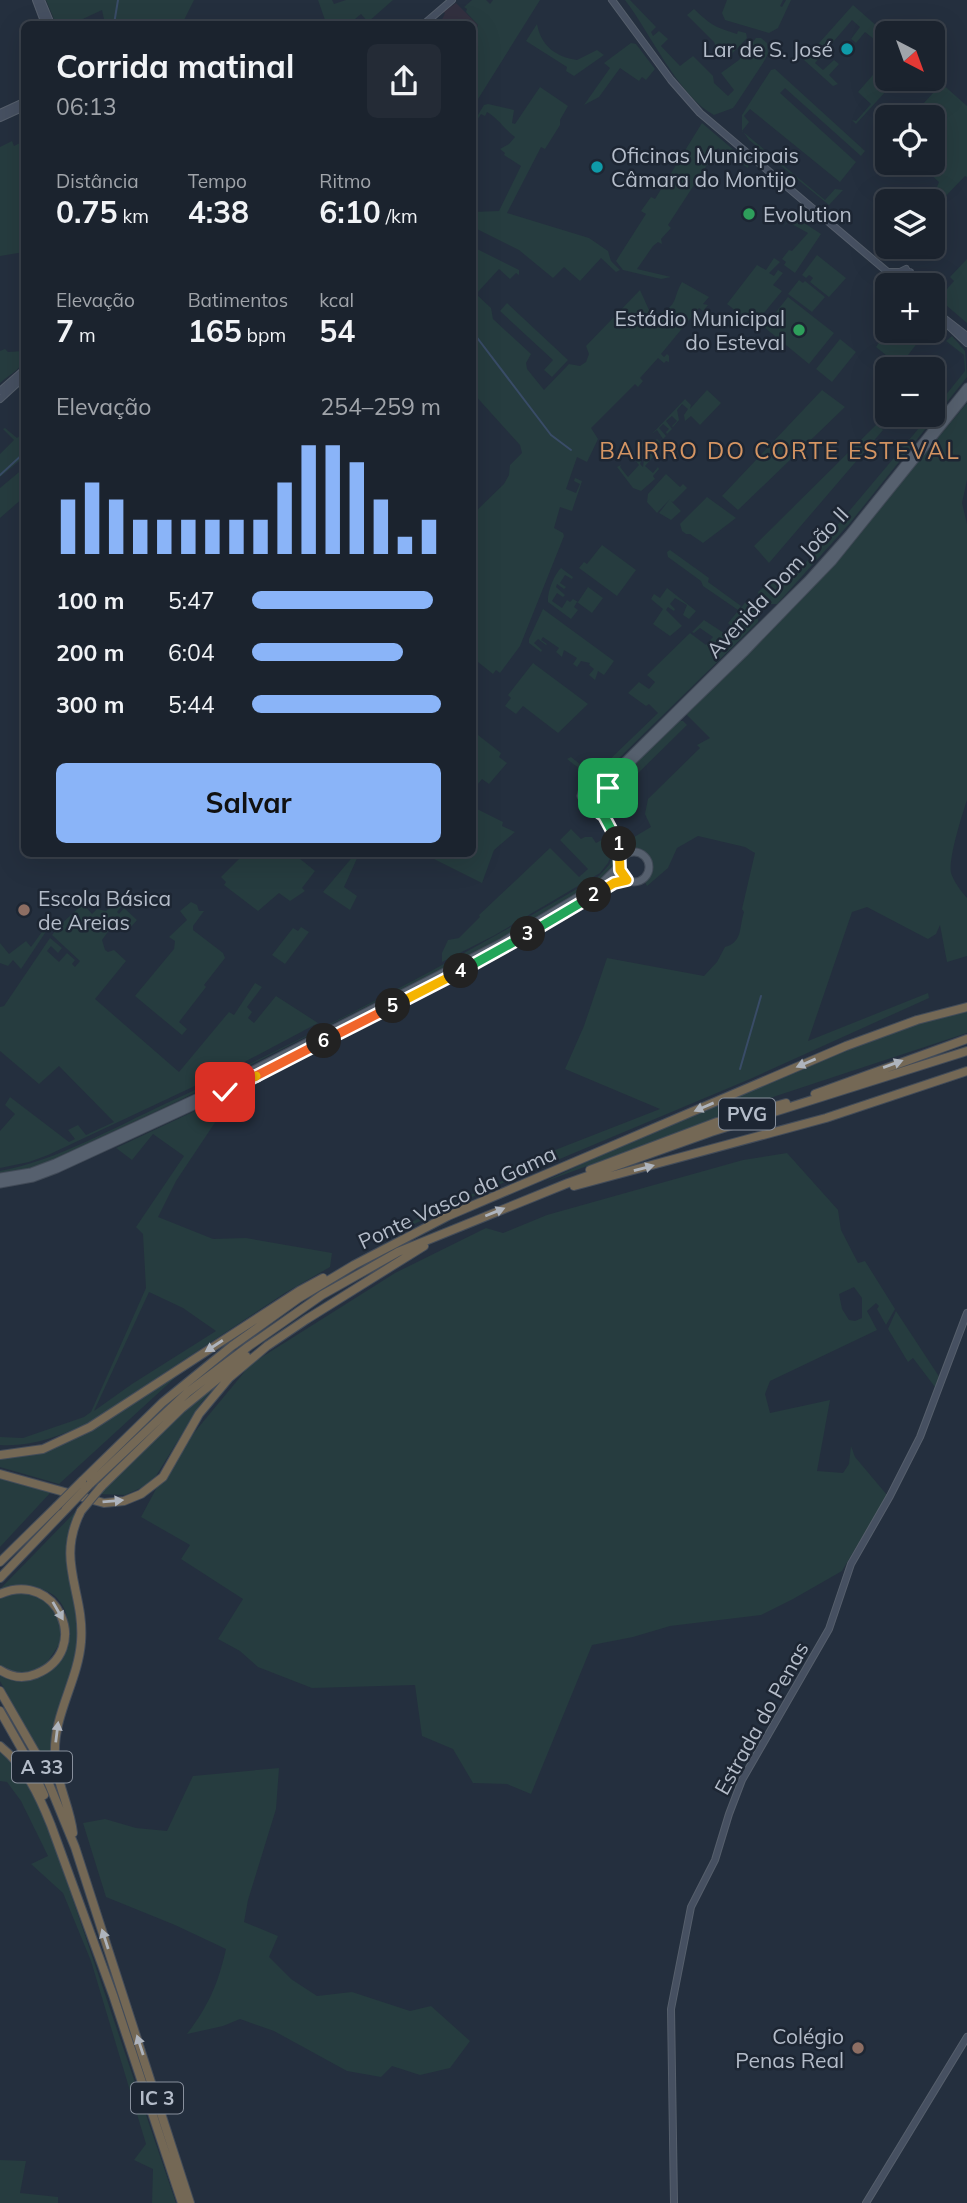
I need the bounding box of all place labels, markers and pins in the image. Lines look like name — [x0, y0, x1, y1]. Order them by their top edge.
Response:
place label: Lar de S. José — [702, 36, 833, 62]
marker: Lar de S. José — [839, 41, 855, 57]
place label: Oficinas Municipais Câmara do Montijo — [611, 142, 799, 192]
marker: Oficinas Municipais Câmara do Montijo — [589, 159, 605, 175]
place label: Evolution — [763, 201, 852, 227]
marker: Evolution — [741, 206, 757, 222]
place label: Estádio Municipal do Esteval — [614, 305, 785, 355]
marker: Estádio Municipal do Esteval — [791, 322, 807, 338]
pin — [578, 758, 638, 818]
pin: 1 — [602, 826, 636, 862]
pin: 2 — [576, 878, 612, 912]
place label: Escola Básica de Areias — [38, 885, 171, 935]
marker: Escola Básica de Areias — [16, 902, 32, 918]
pin: 3 — [510, 916, 546, 951]
pin: 4 — [444, 954, 478, 988]
pin: 5 — [376, 988, 410, 1024]
pin: 6 — [306, 1024, 342, 1058]
pin — [195, 1062, 255, 1122]
place label: Colégio Penas Real — [735, 2023, 844, 2073]
marker: Colégio Penas Real — [850, 2040, 866, 2056]

